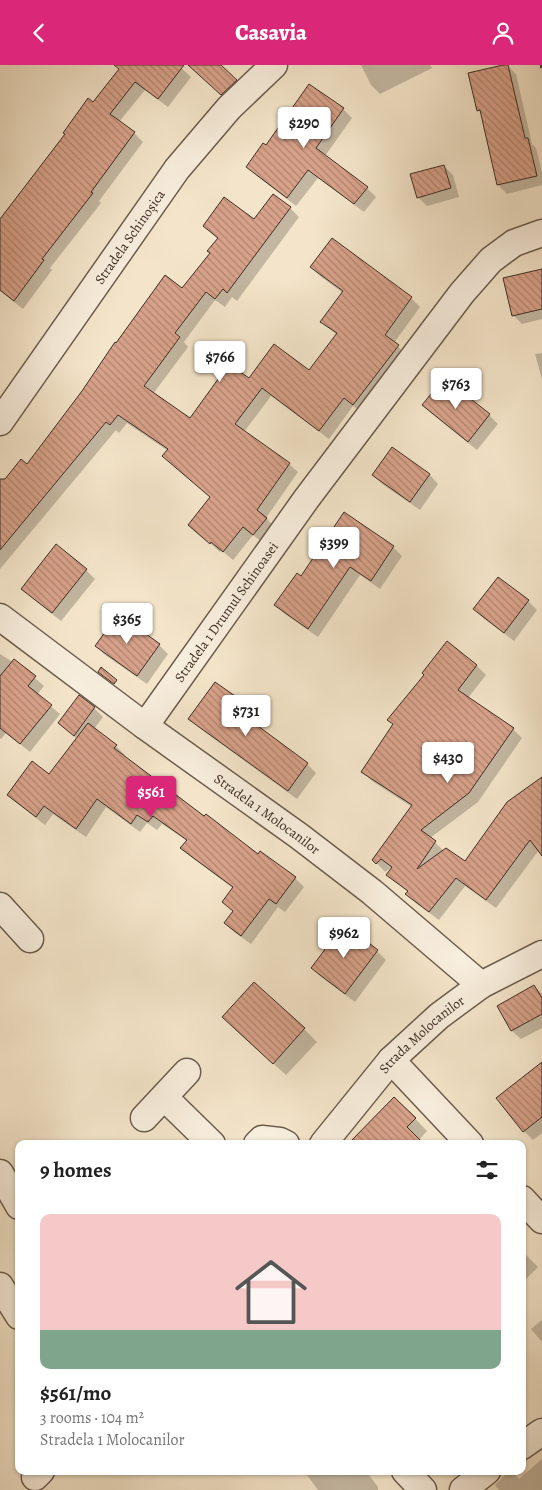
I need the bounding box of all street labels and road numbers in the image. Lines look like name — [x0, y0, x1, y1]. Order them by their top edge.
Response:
street label: Stradela Schinoșica — [90, 186, 170, 288]
street label: Stradela 1 Drumul Schinoasei — [170, 538, 283, 686]
street label: Stradela 1 Molocanilor — [210, 769, 325, 859]
street label: Strada Molocanilor — [375, 991, 469, 1078]

